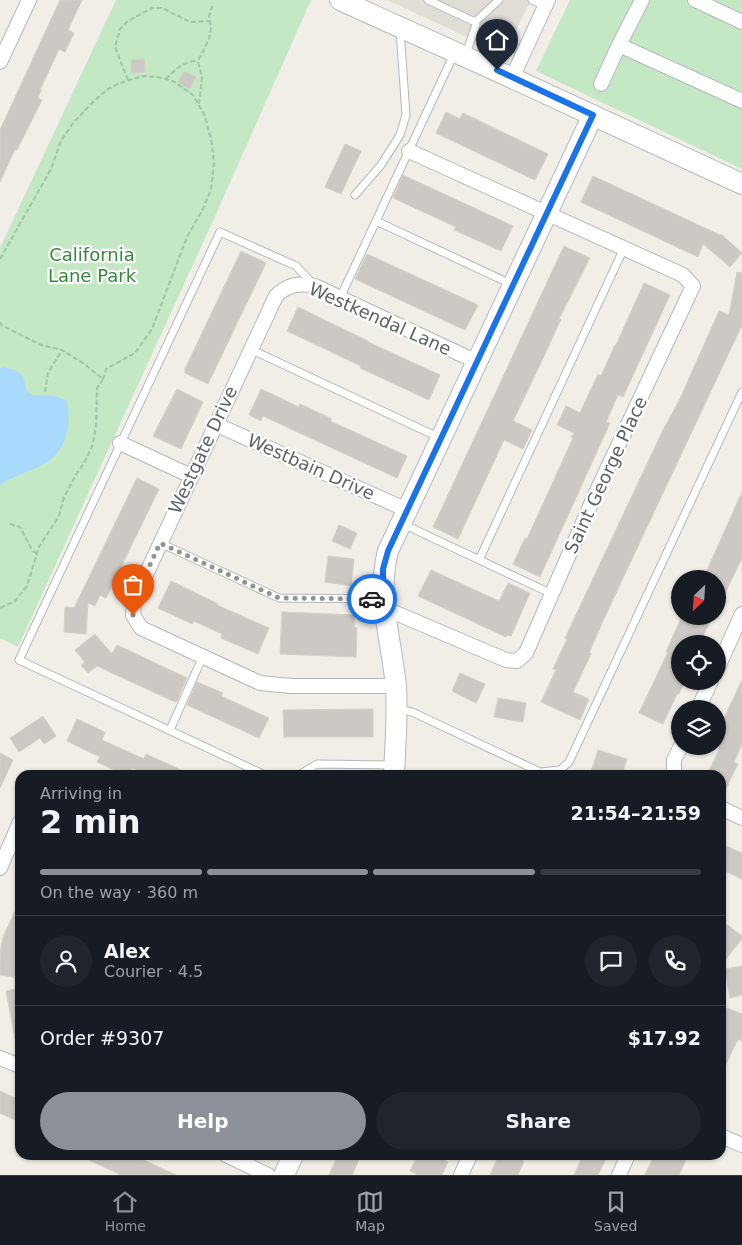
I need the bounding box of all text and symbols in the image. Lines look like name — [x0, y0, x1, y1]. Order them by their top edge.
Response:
pin — [476, 19, 518, 70]
icon: home — [483, 26, 511, 54]
park label: California Lane Park — [48, 244, 137, 286]
street label: Westkendal Lane — [306, 278, 454, 359]
street label: Westgate Drive — [164, 383, 241, 517]
street label: Saint George Place — [560, 393, 651, 557]
street label: Westbain Drive — [244, 429, 378, 504]
pin — [112, 564, 154, 615]
north arrow — [671, 570, 726, 625]
map controls — [671, 570, 726, 755]
icon: bag — [119, 571, 147, 599]
courier — [347, 574, 397, 624]
icon: car — [358, 585, 386, 613]
button: locate — [671, 635, 726, 690]
button: layers — [671, 700, 726, 755]
text: Arriving in — [40, 784, 122, 803]
text: 21:54–21:59 — [571, 802, 701, 824]
text: 2 min — [40, 803, 141, 841]
text: On the way · 360 m — [40, 883, 198, 902]
button: person — [40, 935, 92, 987]
button: chat — [585, 935, 637, 987]
button: phone — [649, 935, 701, 987]
text: Alex — [104, 940, 150, 962]
text: Courier · 4.5 — [104, 962, 203, 981]
text: Order #9307 — [40, 1027, 164, 1049]
text: $17.92 — [628, 1027, 701, 1049]
button: Help — [40, 1092, 366, 1150]
button: Share — [376, 1092, 701, 1150]
tab: Home — [105, 1188, 146, 1234]
tab: Map — [355, 1188, 385, 1234]
tab: Saved — [594, 1188, 637, 1234]

